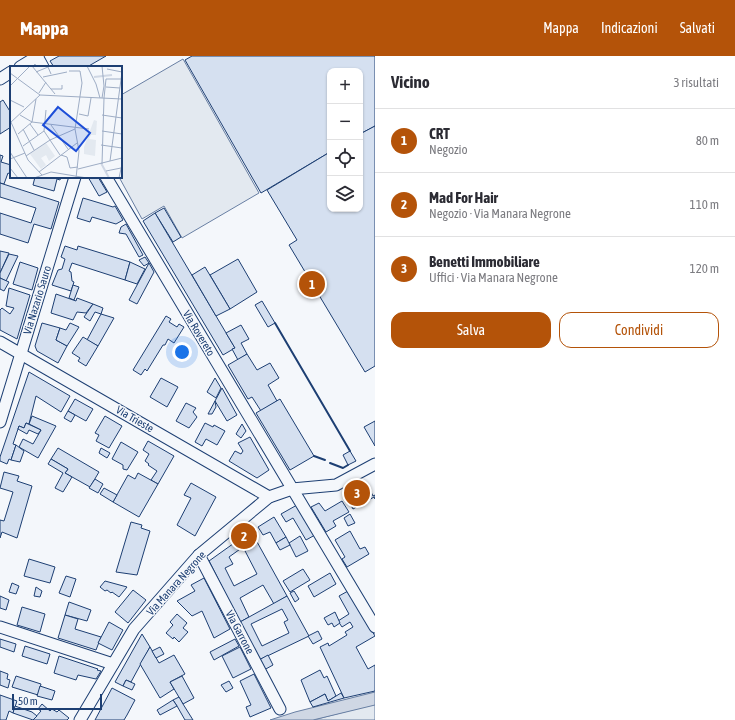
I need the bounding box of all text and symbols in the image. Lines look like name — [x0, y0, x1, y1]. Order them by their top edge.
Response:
text: Mappa — [20, 17, 68, 39]
text: Mappa — [543, 20, 579, 36]
text: Indicazioni — [601, 20, 658, 36]
text: Salvati — [680, 20, 715, 36]
inset map — [10, 66, 122, 178]
map controls — [327, 68, 363, 212]
button: + — [327, 68, 363, 104]
text: Vicino — [391, 72, 430, 92]
text: 3 risultati — [673, 75, 719, 90]
button: − — [327, 104, 363, 140]
text: CRT — [429, 125, 450, 142]
text: 1 — [401, 133, 407, 148]
text: 80 m — [696, 133, 719, 148]
button: locate — [327, 140, 363, 176]
text: Negozio — [429, 142, 468, 157]
button: layers — [327, 176, 363, 212]
text: Mad For Hair — [429, 189, 498, 206]
text: 2 — [401, 197, 407, 212]
text: 110 m — [690, 197, 719, 212]
text: Negozio · Via Manara Negrone — [429, 206, 571, 221]
text: Benetti Immobiliare — [429, 253, 540, 270]
text: 3 — [401, 261, 407, 276]
text: 120 m — [690, 261, 719, 276]
street label: Via Nazario Sauro — [21, 264, 53, 336]
pin: 1 — [299, 269, 325, 299]
text: Uffici · Via Manara Negrone — [429, 270, 558, 285]
street label: Via Rovereto — [181, 308, 217, 358]
button: Salva — [391, 312, 551, 348]
button: Condividi — [559, 312, 719, 348]
your location — [172, 342, 192, 362]
street label: Via Trieste — [114, 403, 156, 435]
pin: 3 — [344, 478, 370, 508]
pin: 2 — [231, 521, 257, 551]
street label: Via Manara Negrone — [144, 548, 208, 618]
street label: Via Garrone — [224, 608, 256, 656]
scale bar — [12, 692, 102, 711]
text: 50 m — [18, 695, 38, 707]

